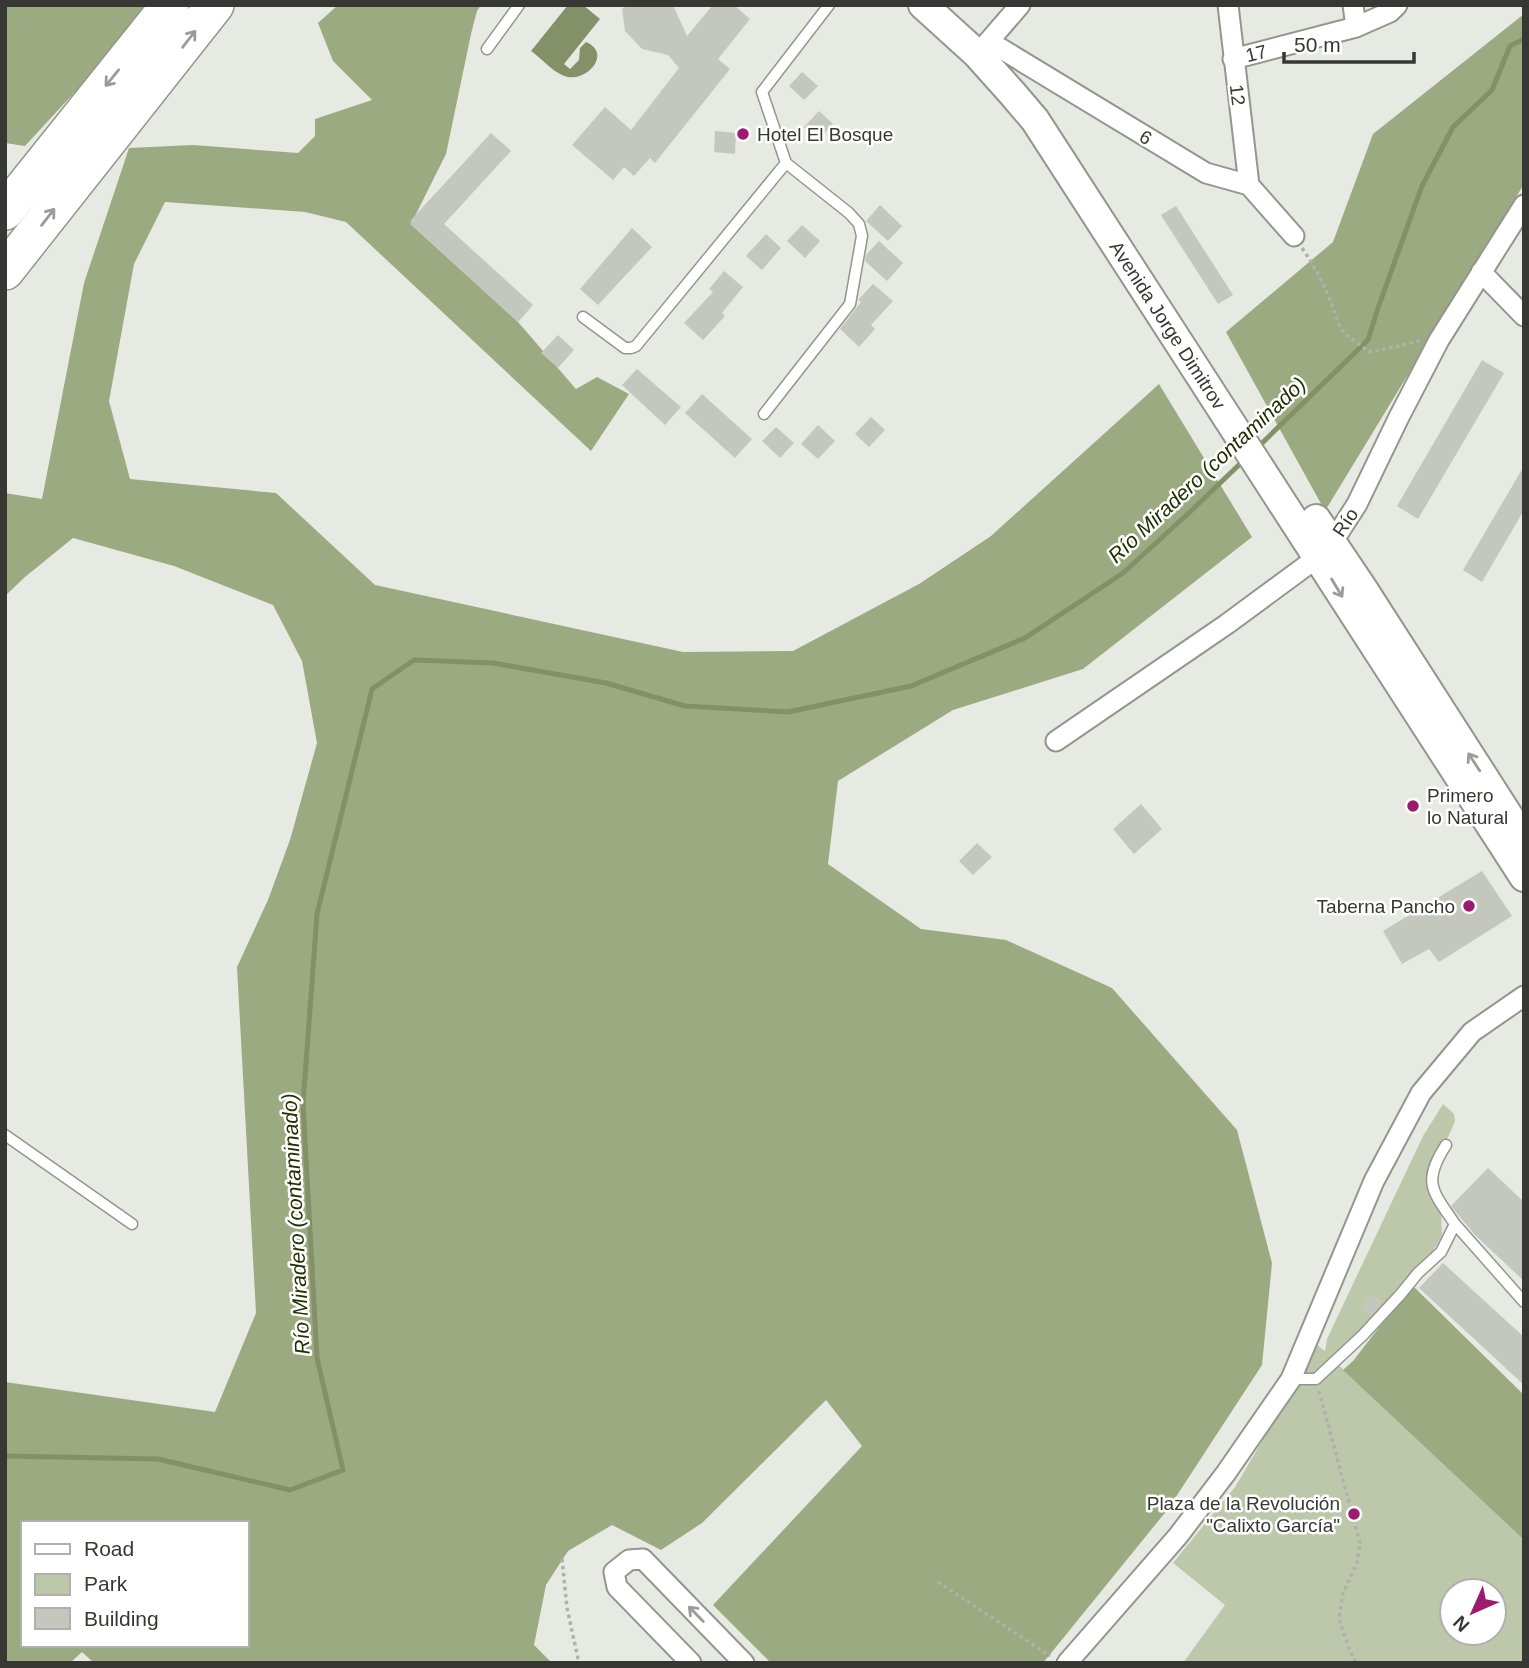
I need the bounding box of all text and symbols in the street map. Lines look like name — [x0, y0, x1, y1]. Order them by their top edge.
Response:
scale bar — [1284, 21, 1414, 65]
one-way arrow — [181, 30, 197, 48]
text: 50 m — [1294, 33, 1341, 56]
street label: 17 — [1243, 41, 1269, 66]
one-way arrow — [104, 68, 120, 86]
street label: 12 — [1226, 83, 1249, 107]
place label: Hotel El Bosque — [757, 124, 893, 145]
marker: Hotel El Bosque — [735, 126, 751, 142]
street label: 6 — [1136, 126, 1156, 149]
one-way arrow — [40, 208, 55, 227]
street label: Avenida Jorge Dimitrov — [1105, 237, 1230, 414]
water label: Río Miradero (contaminado) — [1103, 372, 1310, 567]
street label: Río — [1328, 504, 1362, 540]
one-way arrow — [1330, 577, 1344, 597]
one-way arrow — [1466, 752, 1480, 772]
place label: Primero lo Natural — [1427, 785, 1508, 828]
marker: Primero lo Natural — [1405, 798, 1421, 814]
place label: Taberna Pancho — [1317, 896, 1455, 917]
marker: Taberna Pancho — [1461, 898, 1477, 914]
water label: Río Miradero (contaminado) — [277, 1093, 314, 1355]
place label: Plaza de la Revolución "Calixto García" — [1147, 1493, 1340, 1536]
marker: Plaza de la Revolución "Calixto García" — [1346, 1506, 1362, 1522]
legend — [21, 1521, 248, 1647]
text: Road — [84, 1537, 134, 1560]
text: Park — [84, 1572, 128, 1595]
north arrow — [1438, 1577, 1508, 1647]
one-way arrow — [688, 1606, 705, 1623]
text: Building — [84, 1607, 159, 1630]
text: N — [1449, 1611, 1474, 1636]

